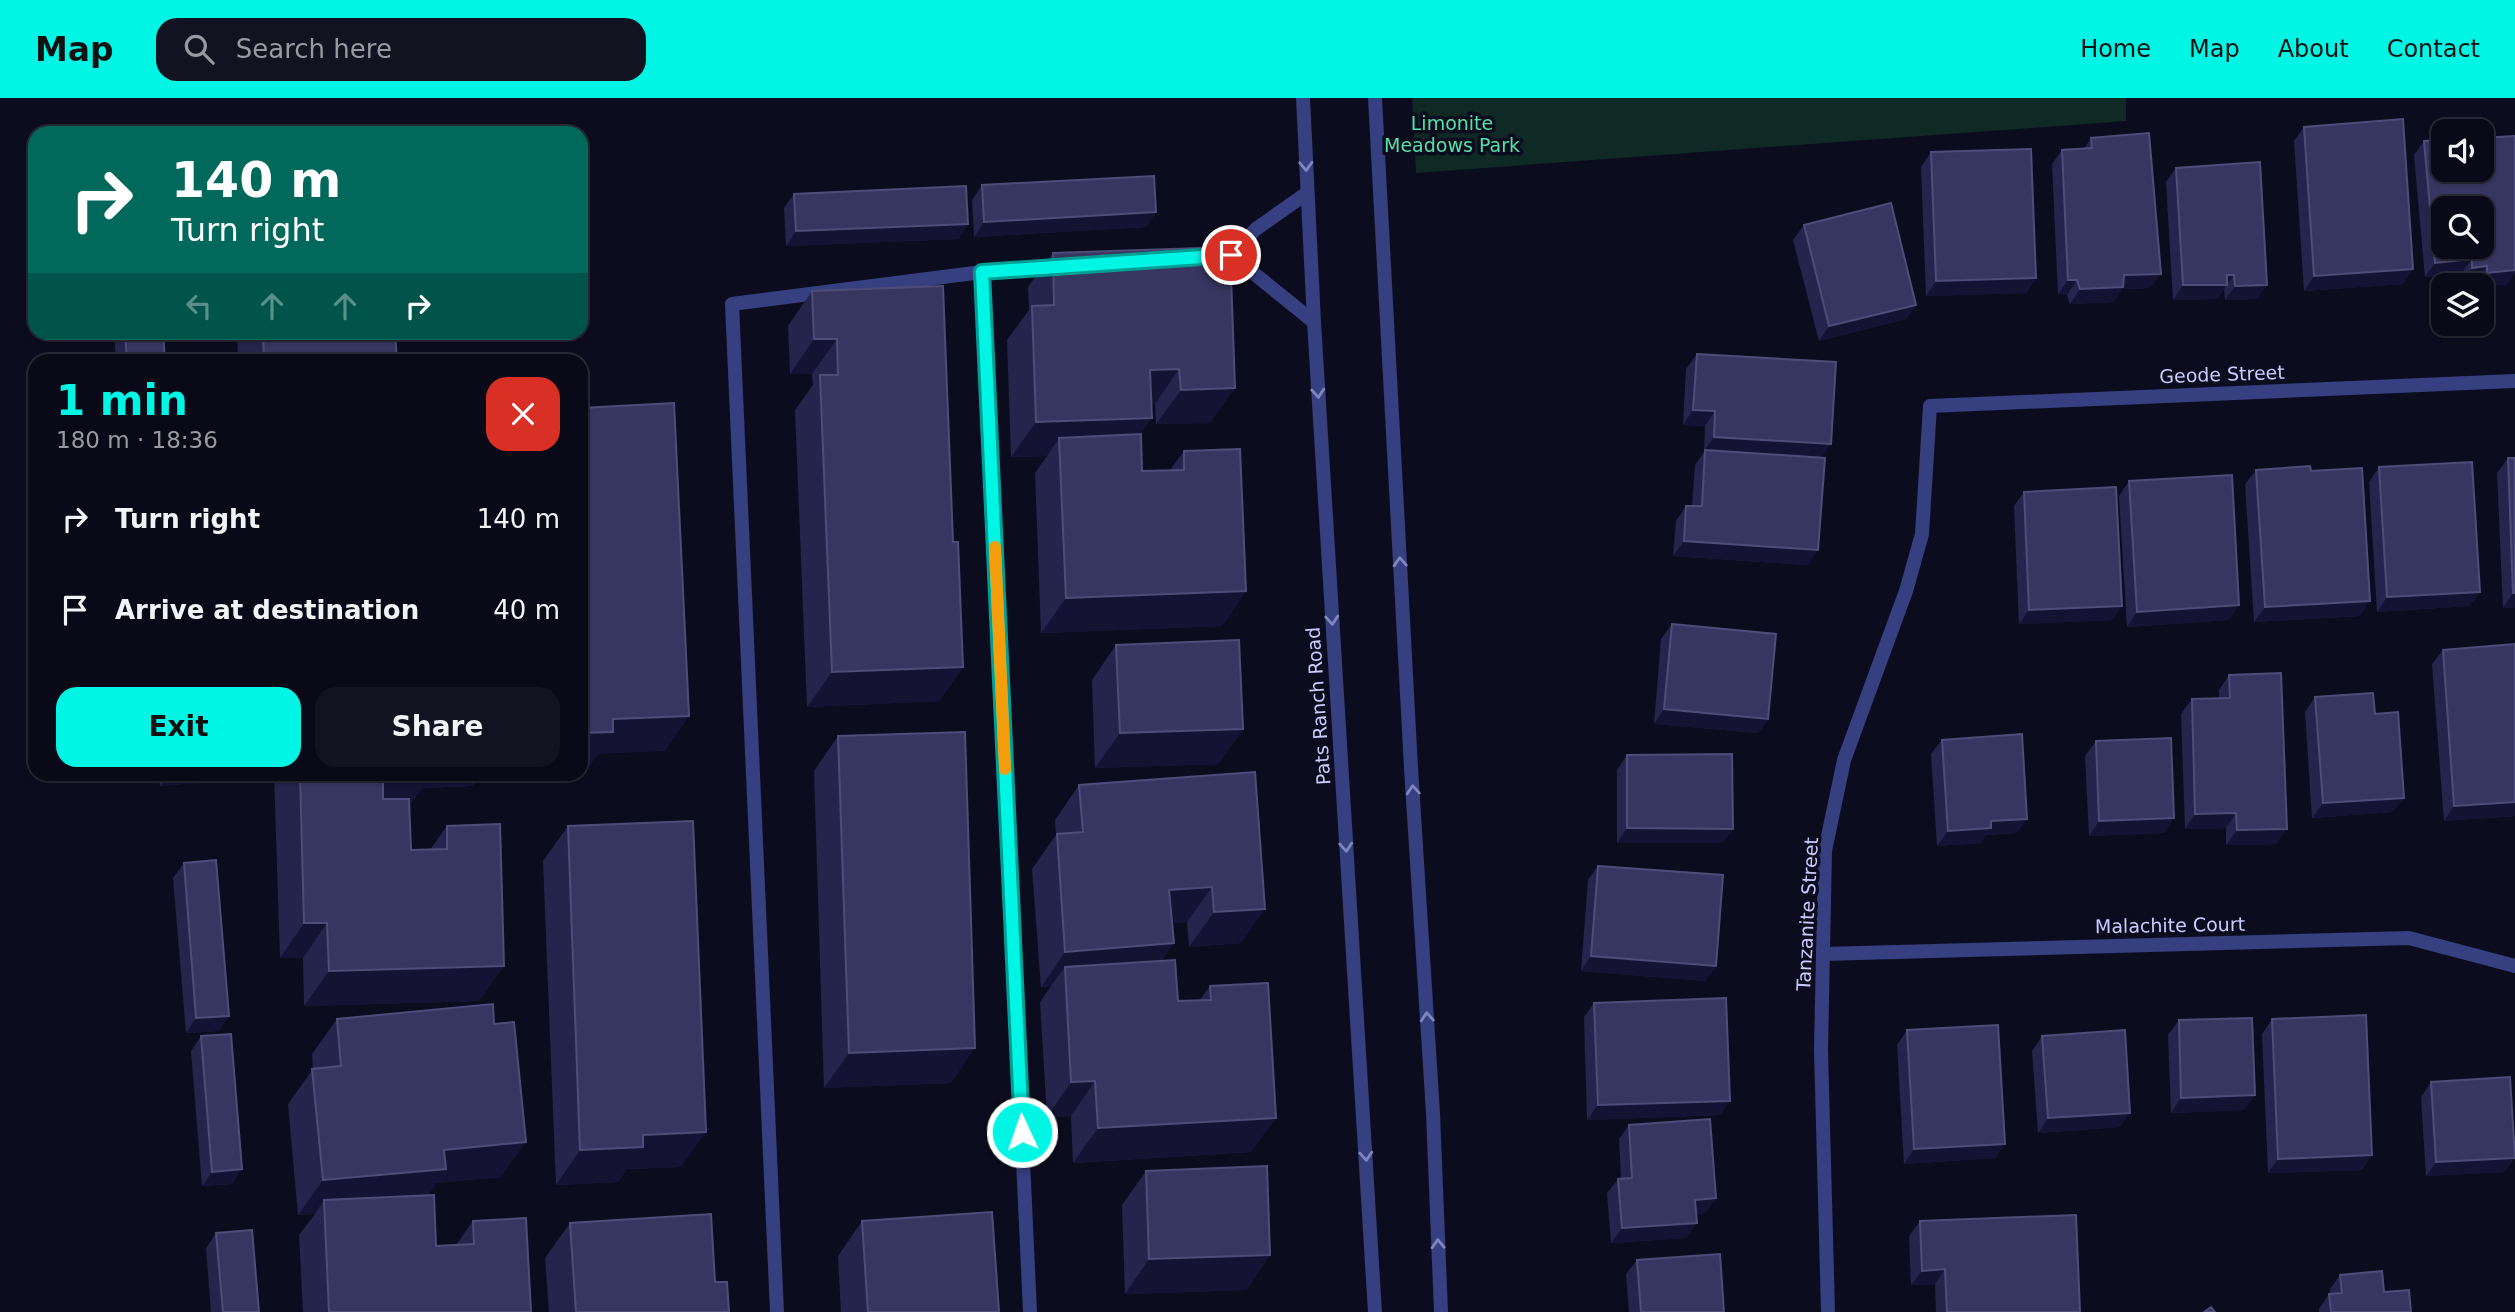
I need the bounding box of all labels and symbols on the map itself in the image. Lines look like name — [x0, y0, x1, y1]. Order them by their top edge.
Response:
park label: Limonite Meadows Park — [1384, 112, 1520, 156]
one-way arrow — [1299, 161, 1314, 172]
pin — [1201, 225, 1261, 285]
street label: Geode Street — [2159, 361, 2285, 387]
one-way arrow — [1310, 388, 1325, 399]
one-way arrow — [1392, 557, 1407, 568]
one-way arrow — [1324, 615, 1339, 626]
street label: Pats Ranch Road — [1302, 626, 1334, 786]
one-way arrow — [1405, 784, 1420, 795]
street label: Tanzanite Street — [1792, 837, 1822, 992]
one-way arrow — [1339, 842, 1354, 853]
street label: Malachite Court — [2095, 913, 2245, 937]
one-way arrow — [1419, 1011, 1434, 1022]
position arrow — [985, 1095, 1059, 1169]
one-way arrow — [1358, 1151, 1373, 1162]
one-way arrow — [1431, 1238, 1446, 1249]

